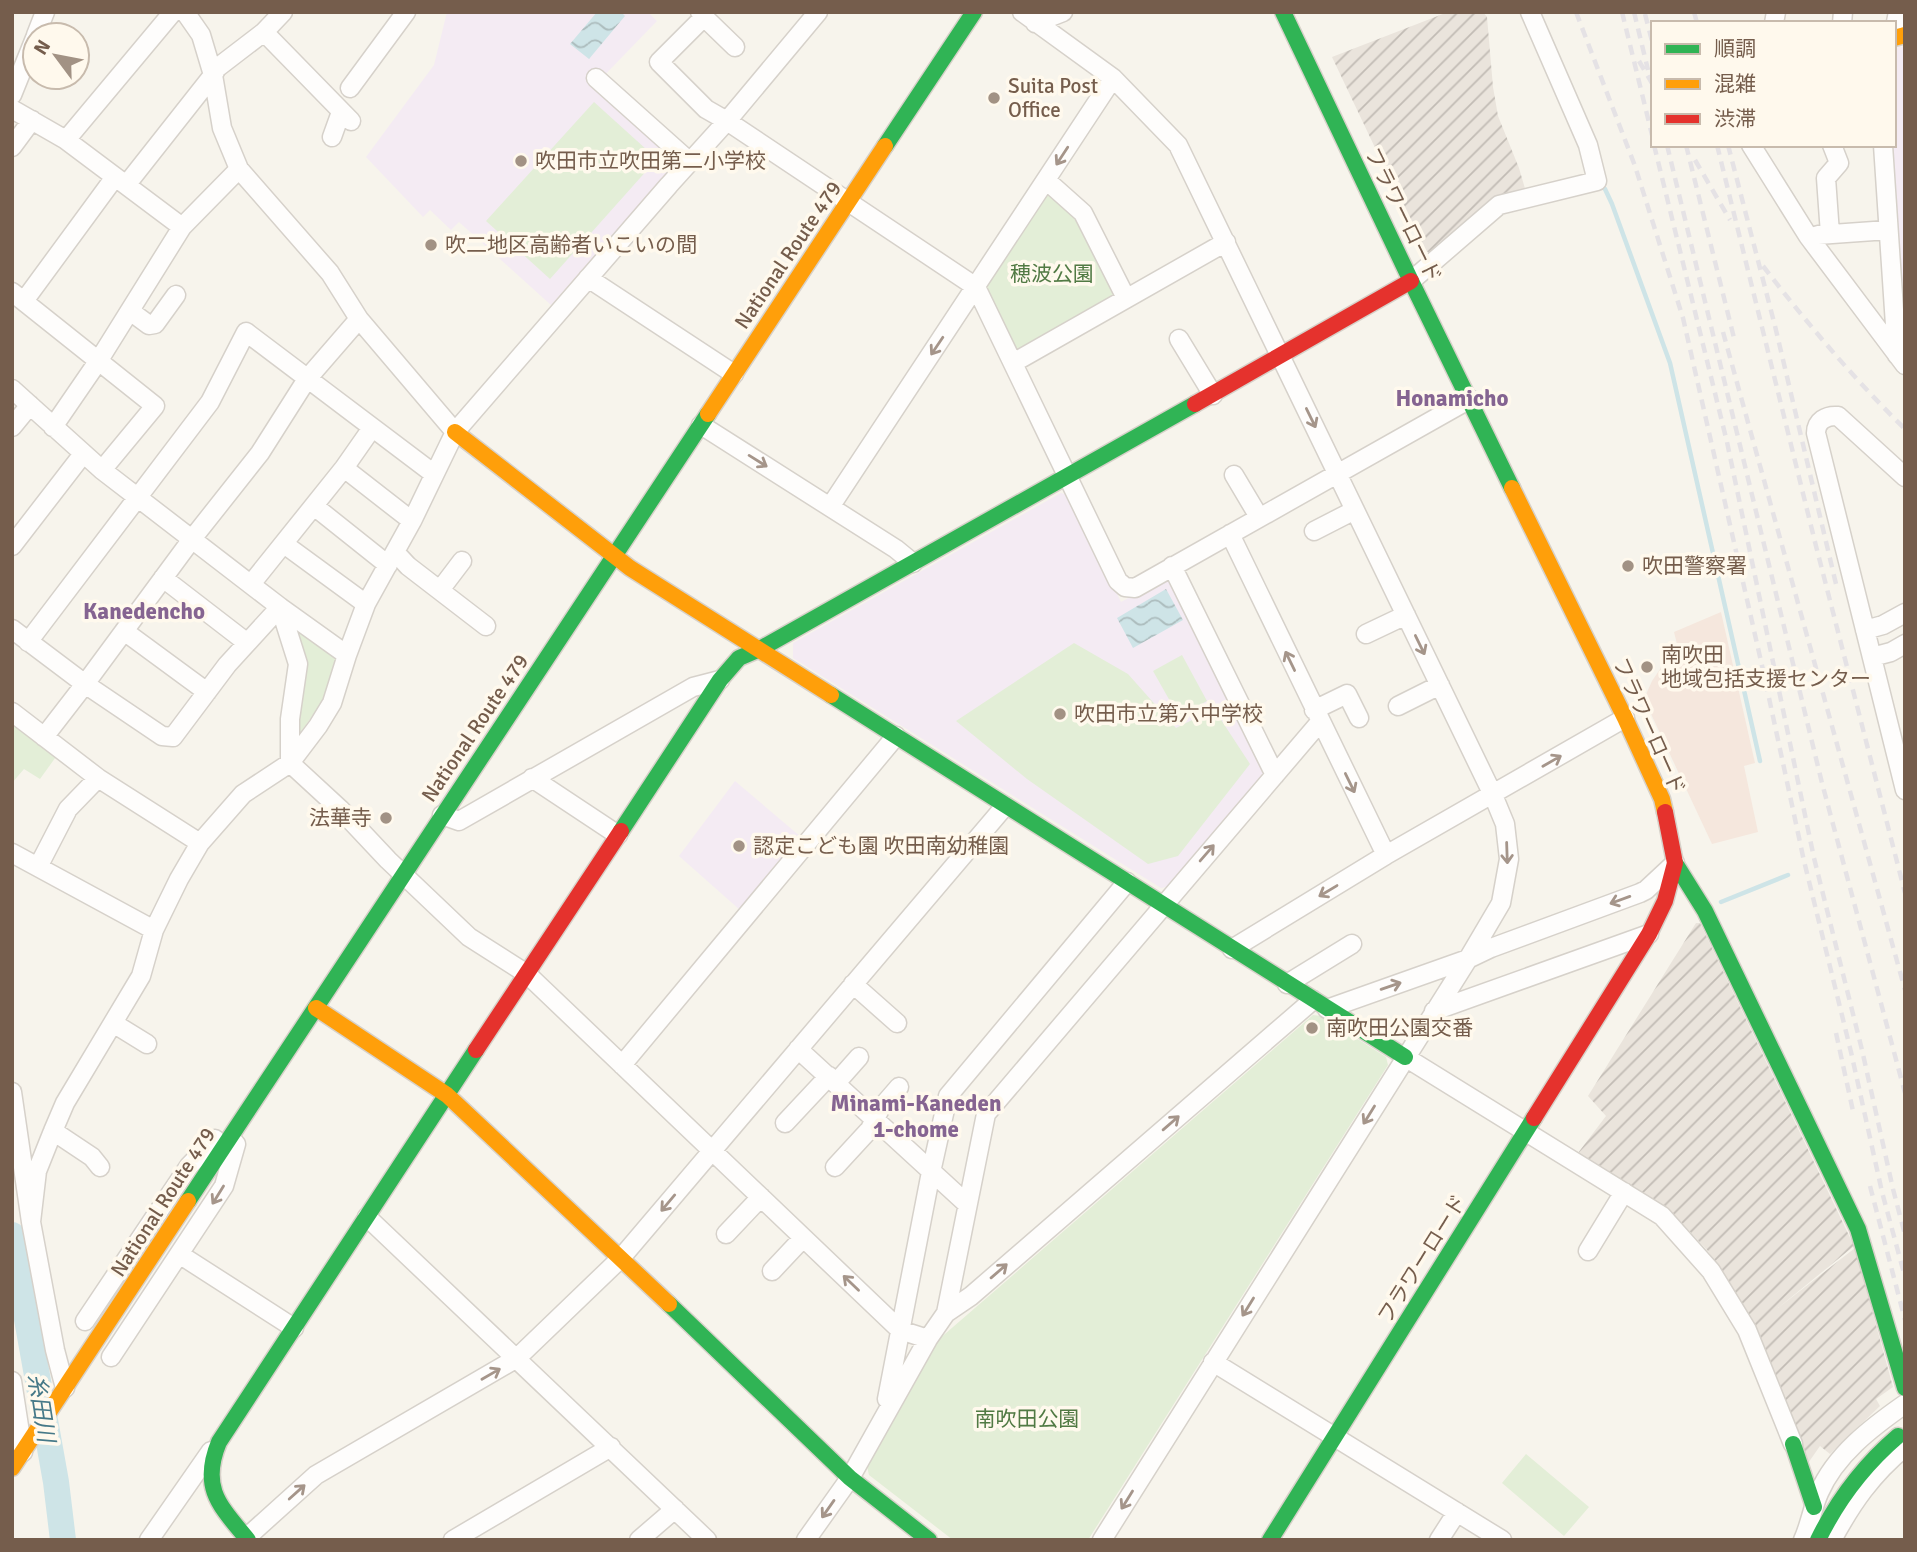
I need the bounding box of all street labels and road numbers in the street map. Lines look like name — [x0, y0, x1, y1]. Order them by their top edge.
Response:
street label: フラワーロード — [1359, 143, 1447, 287]
street label: National Route 479 — [729, 176, 847, 334]
street label: National Route 479 — [416, 649, 534, 807]
street label: フラワーロード — [1607, 654, 1691, 798]
street label: National Route 479 — [105, 1122, 221, 1282]
street label: フラワーロード — [1372, 1190, 1472, 1328]

